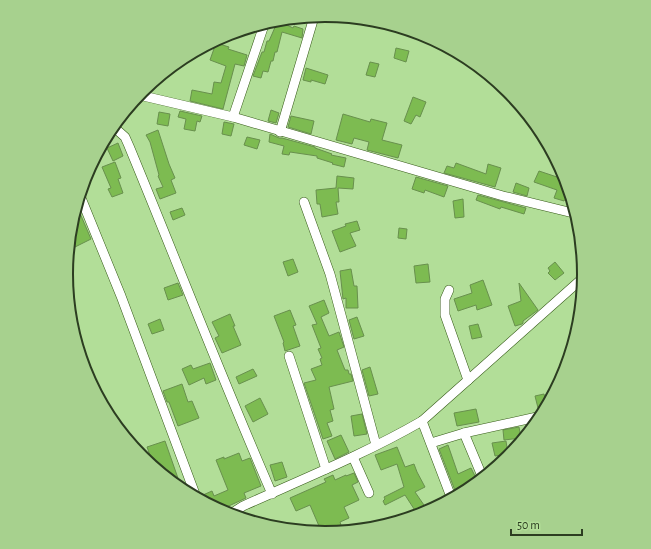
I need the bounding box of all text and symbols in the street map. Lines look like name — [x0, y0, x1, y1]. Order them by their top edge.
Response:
scale bar — [511, 511, 582, 537]
text: 50 m — [517, 519, 540, 531]

